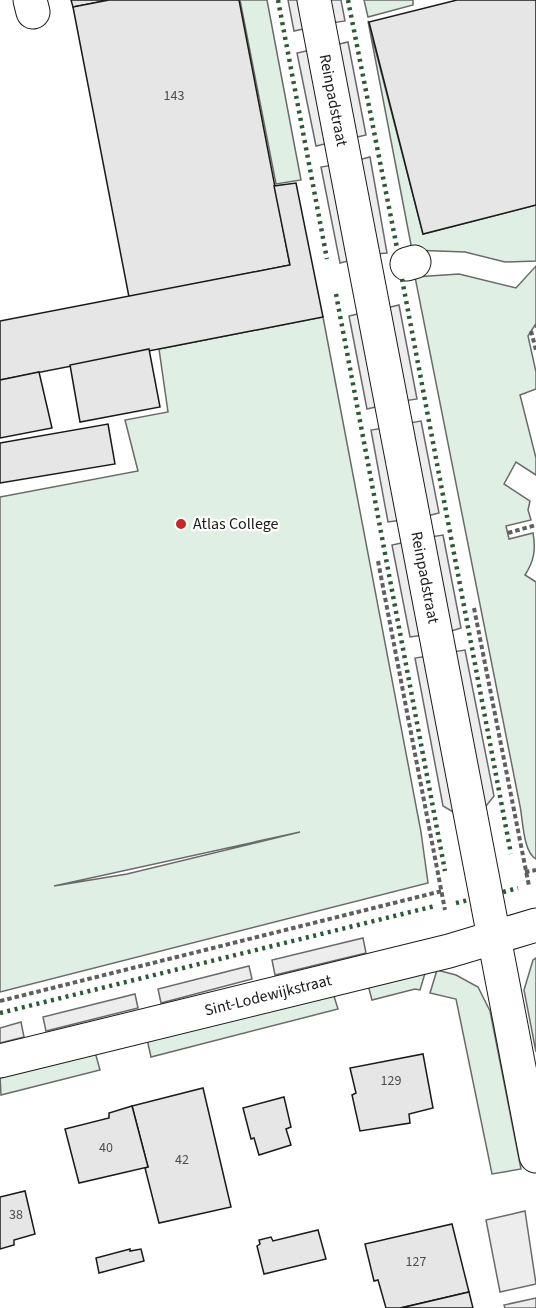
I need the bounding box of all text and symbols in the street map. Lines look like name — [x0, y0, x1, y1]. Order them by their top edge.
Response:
street label: Reinpadstraat — [314, 52, 353, 149]
house number: 143 — [164, 86, 184, 106]
place label: Atlas College — [193, 513, 279, 535]
marker: Atlas College — [174, 517, 188, 531]
street label: Reinpadstraat — [405, 529, 445, 626]
street label: Sint-Lodewijkstraat — [202, 969, 334, 1021]
house number: 129 — [381, 1071, 401, 1091]
house number: 40 — [99, 1138, 113, 1158]
house number: 42 — [175, 1150, 189, 1170]
house number: 38 — [9, 1205, 23, 1225]
house number: 127 — [406, 1252, 426, 1272]

